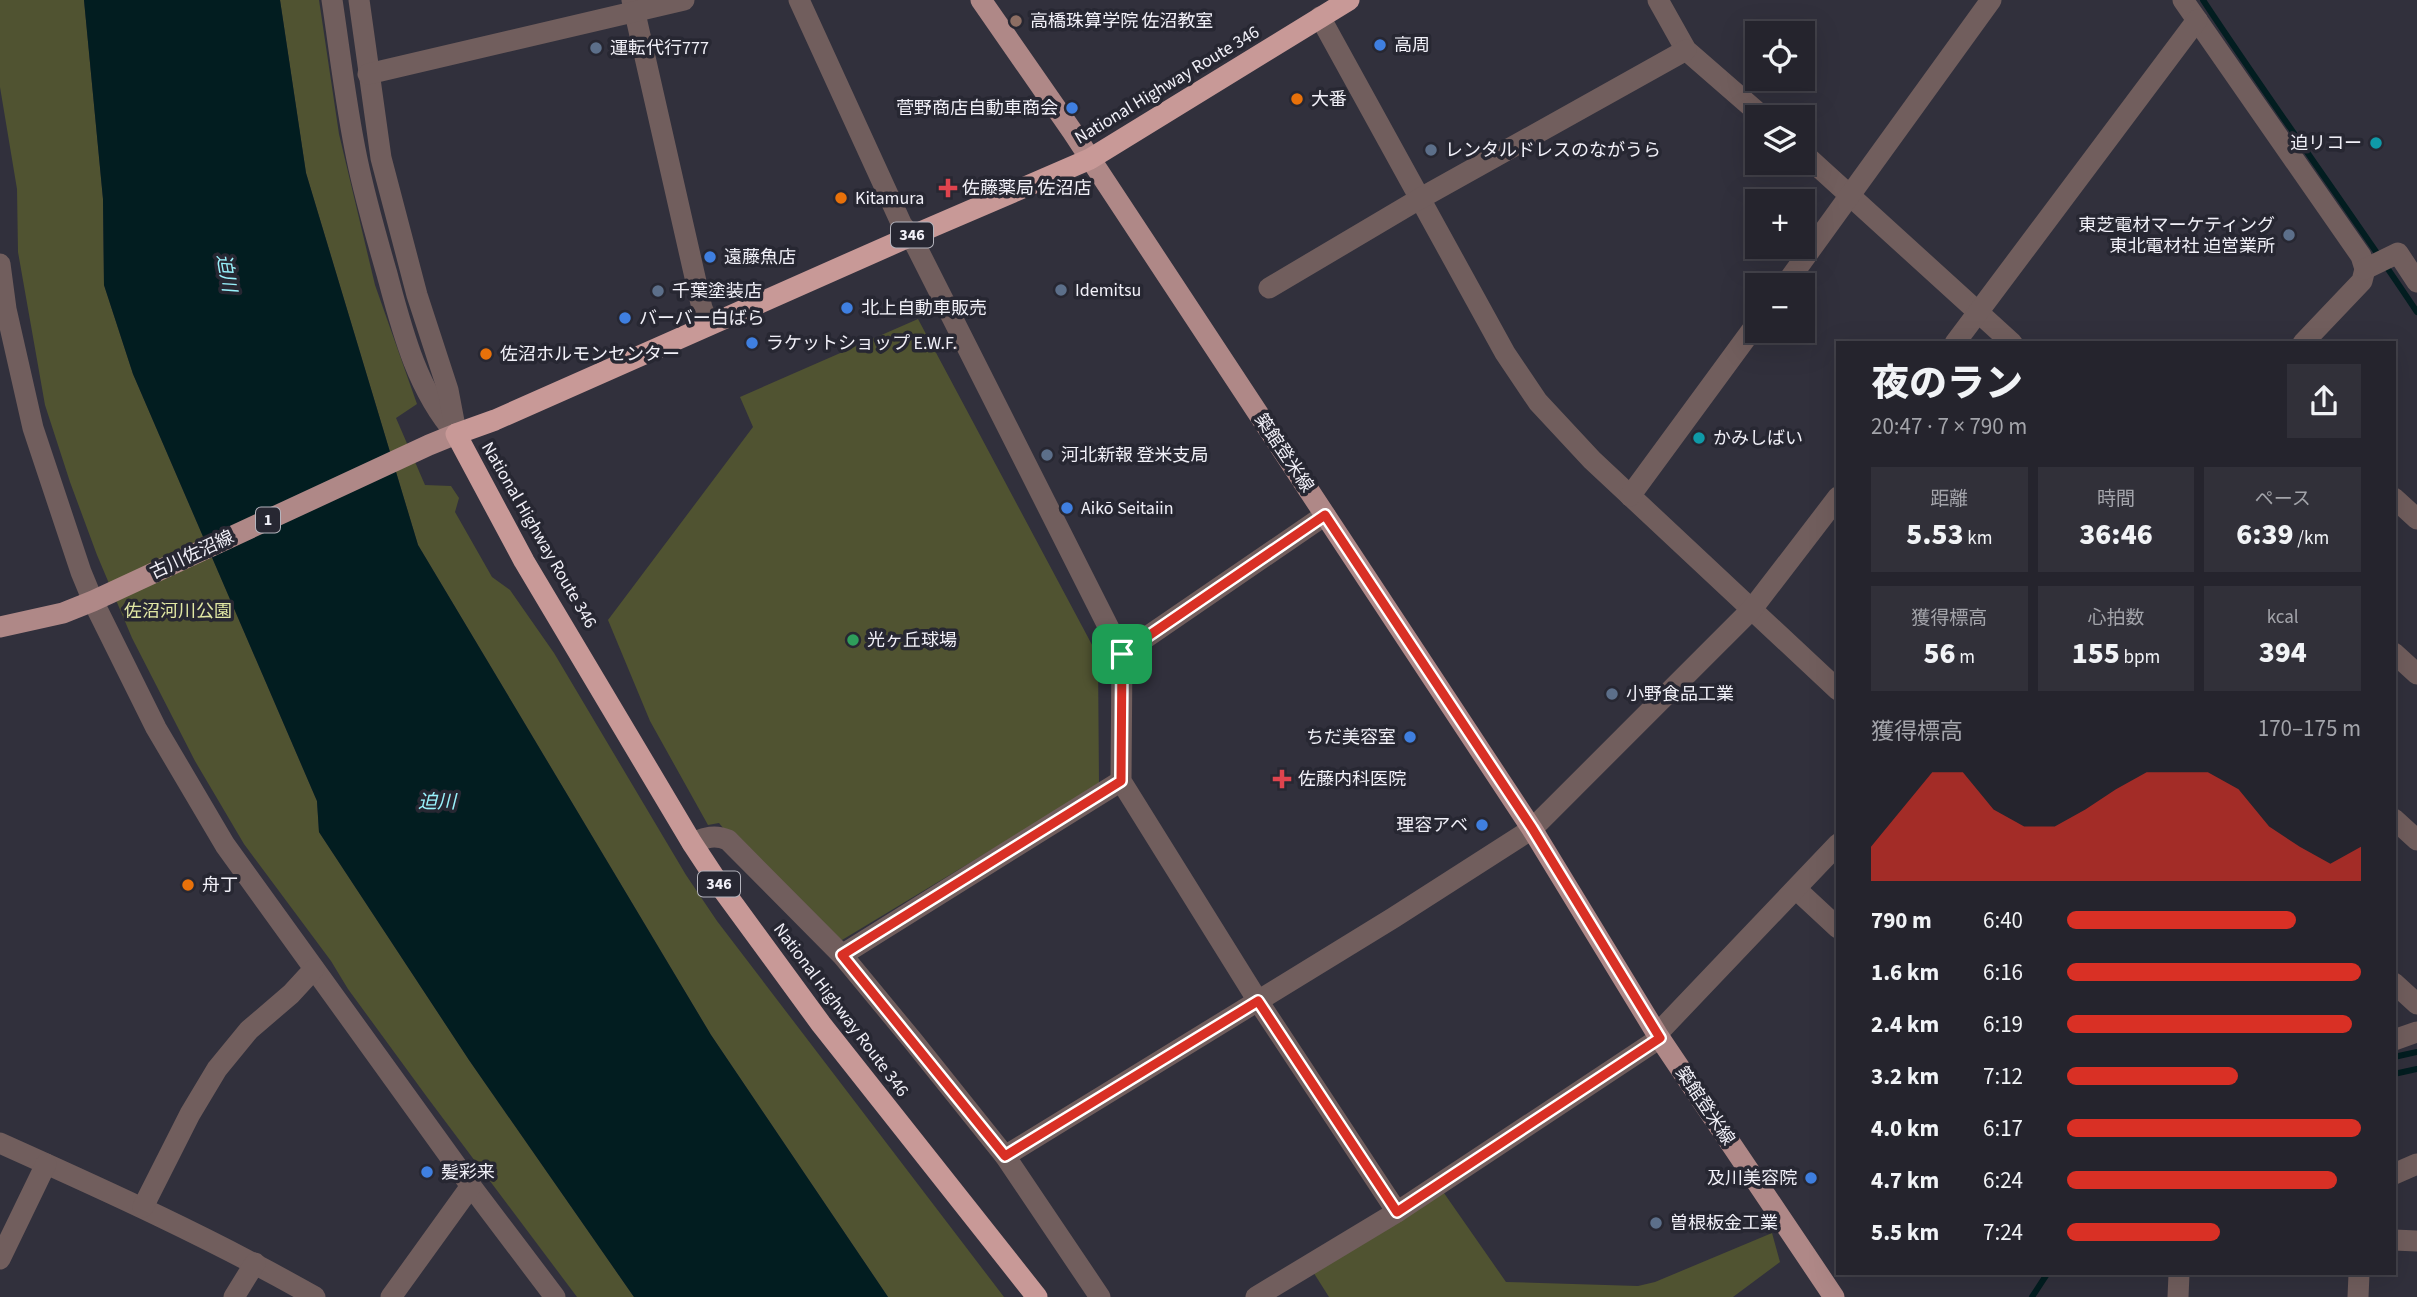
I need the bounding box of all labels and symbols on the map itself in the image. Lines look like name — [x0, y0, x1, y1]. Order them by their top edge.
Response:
place label: 高橋珠算学院 佐沼教室 — [1030, 9, 1214, 34]
marker: 高橋珠算学院 佐沼教室 — [1008, 13, 1024, 29]
street label: National Highway Route 346 — [1070, 20, 1264, 150]
place label: 高周 — [1394, 33, 1430, 58]
place label: 運転代行777 — [610, 36, 709, 61]
marker: 高周 — [1372, 37, 1388, 53]
marker: 運転代行777 — [588, 40, 604, 56]
place label: 大番 — [1311, 87, 1347, 112]
marker: 大番 — [1289, 91, 1305, 107]
place label: 菅野商店自動車商会 — [896, 96, 1058, 121]
marker: 菅野商店自動車商会 — [1064, 100, 1080, 116]
place label: 迫リコー — [2290, 131, 2362, 156]
marker: 迫リコー — [2368, 135, 2384, 151]
place label: レンタルドレスのながうら — [1445, 138, 1661, 163]
marker: レンタルドレスのながうら — [1423, 142, 1439, 158]
place label: 佐藤薬局 佐沼店 — [962, 176, 1092, 201]
marker: 佐藤薬局 佐沼店 — [940, 180, 956, 196]
place label: Kitamura — [855, 186, 924, 211]
marker: Kitamura — [833, 190, 849, 206]
place label: 東芝電材マーケティング 東北電材社 迫営業所 — [2078, 213, 2275, 259]
road number: 346 — [891, 222, 933, 247]
marker: 東芝電材マーケティング 東北電材社 迫営業所 — [2281, 227, 2297, 243]
place label: 遠藤魚店 — [724, 245, 796, 270]
marker: 遠藤魚店 — [702, 249, 718, 265]
water label: 迫川 — [209, 252, 243, 296]
place label: Idemitsu — [1075, 278, 1141, 303]
place label: 千葉塗装店 — [672, 279, 762, 304]
marker: Idemitsu — [1053, 282, 1069, 298]
marker: 千葉塗装店 — [650, 283, 666, 299]
place label: 北上自動車販売 — [861, 296, 987, 321]
marker: 北上自動車販売 — [839, 300, 855, 316]
place label: バーバー白ばら — [639, 306, 765, 331]
marker: バーバー白ばら — [617, 310, 633, 326]
place label: ラケットショップ E.W.F. — [766, 331, 957, 356]
marker: ラケットショップ E.W.F. — [744, 335, 760, 351]
place label: 佐沼ホルモンセンター — [500, 342, 680, 367]
marker: 佐沼ホルモンセンター — [478, 346, 494, 362]
street label: 築館登米線 — [1248, 409, 1320, 497]
place label: かみしばい — [1713, 426, 1803, 451]
marker: かみしばい — [1691, 430, 1707, 446]
street label: National Highway Route 346 — [475, 437, 603, 633]
place label: 河北新報 登米支局 — [1061, 443, 1209, 468]
marker: 河北新報 登米支局 — [1039, 447, 1055, 463]
place label: Aikō Seitaiin — [1081, 496, 1174, 521]
marker: Aikō Seitaiin — [1059, 500, 1075, 516]
road number: 1 — [256, 508, 280, 533]
street label: 古川佐沼線 — [146, 525, 238, 585]
park label: 佐沼河川公園 — [124, 599, 232, 624]
pin — [1092, 624, 1152, 684]
place label: 光ヶ丘球場 — [867, 628, 957, 653]
marker: 光ヶ丘球場 — [845, 632, 861, 648]
place label: 小野食品工業 — [1626, 682, 1734, 707]
marker: 小野食品工業 — [1604, 686, 1620, 702]
place label: ちだ美容室 — [1306, 725, 1396, 750]
marker: ちだ美容室 — [1402, 729, 1418, 745]
place label: 佐藤内科医院 — [1298, 767, 1406, 792]
marker: 佐藤内科医院 — [1272, 769, 1292, 789]
water label: 迫川 — [418, 789, 458, 816]
place label: 理容アベ — [1396, 813, 1468, 838]
marker: 理容アベ — [1474, 817, 1490, 833]
road number: 346 — [698, 872, 740, 897]
place label: 舟丁 — [202, 873, 238, 898]
marker: 舟丁 — [180, 877, 196, 893]
street label: National Highway Route 346 — [767, 918, 915, 1102]
street label: 築館登米線 — [1669, 1062, 1741, 1150]
place label: 髪彩来 — [441, 1160, 495, 1185]
marker: 髪彩来 — [419, 1164, 435, 1180]
place label: 及川美容院 — [1707, 1166, 1797, 1191]
marker: 及川美容院 — [1803, 1170, 1819, 1186]
place label: 曽根板金工業 — [1670, 1211, 1778, 1236]
marker: 曽根板金工業 — [1648, 1215, 1664, 1231]

